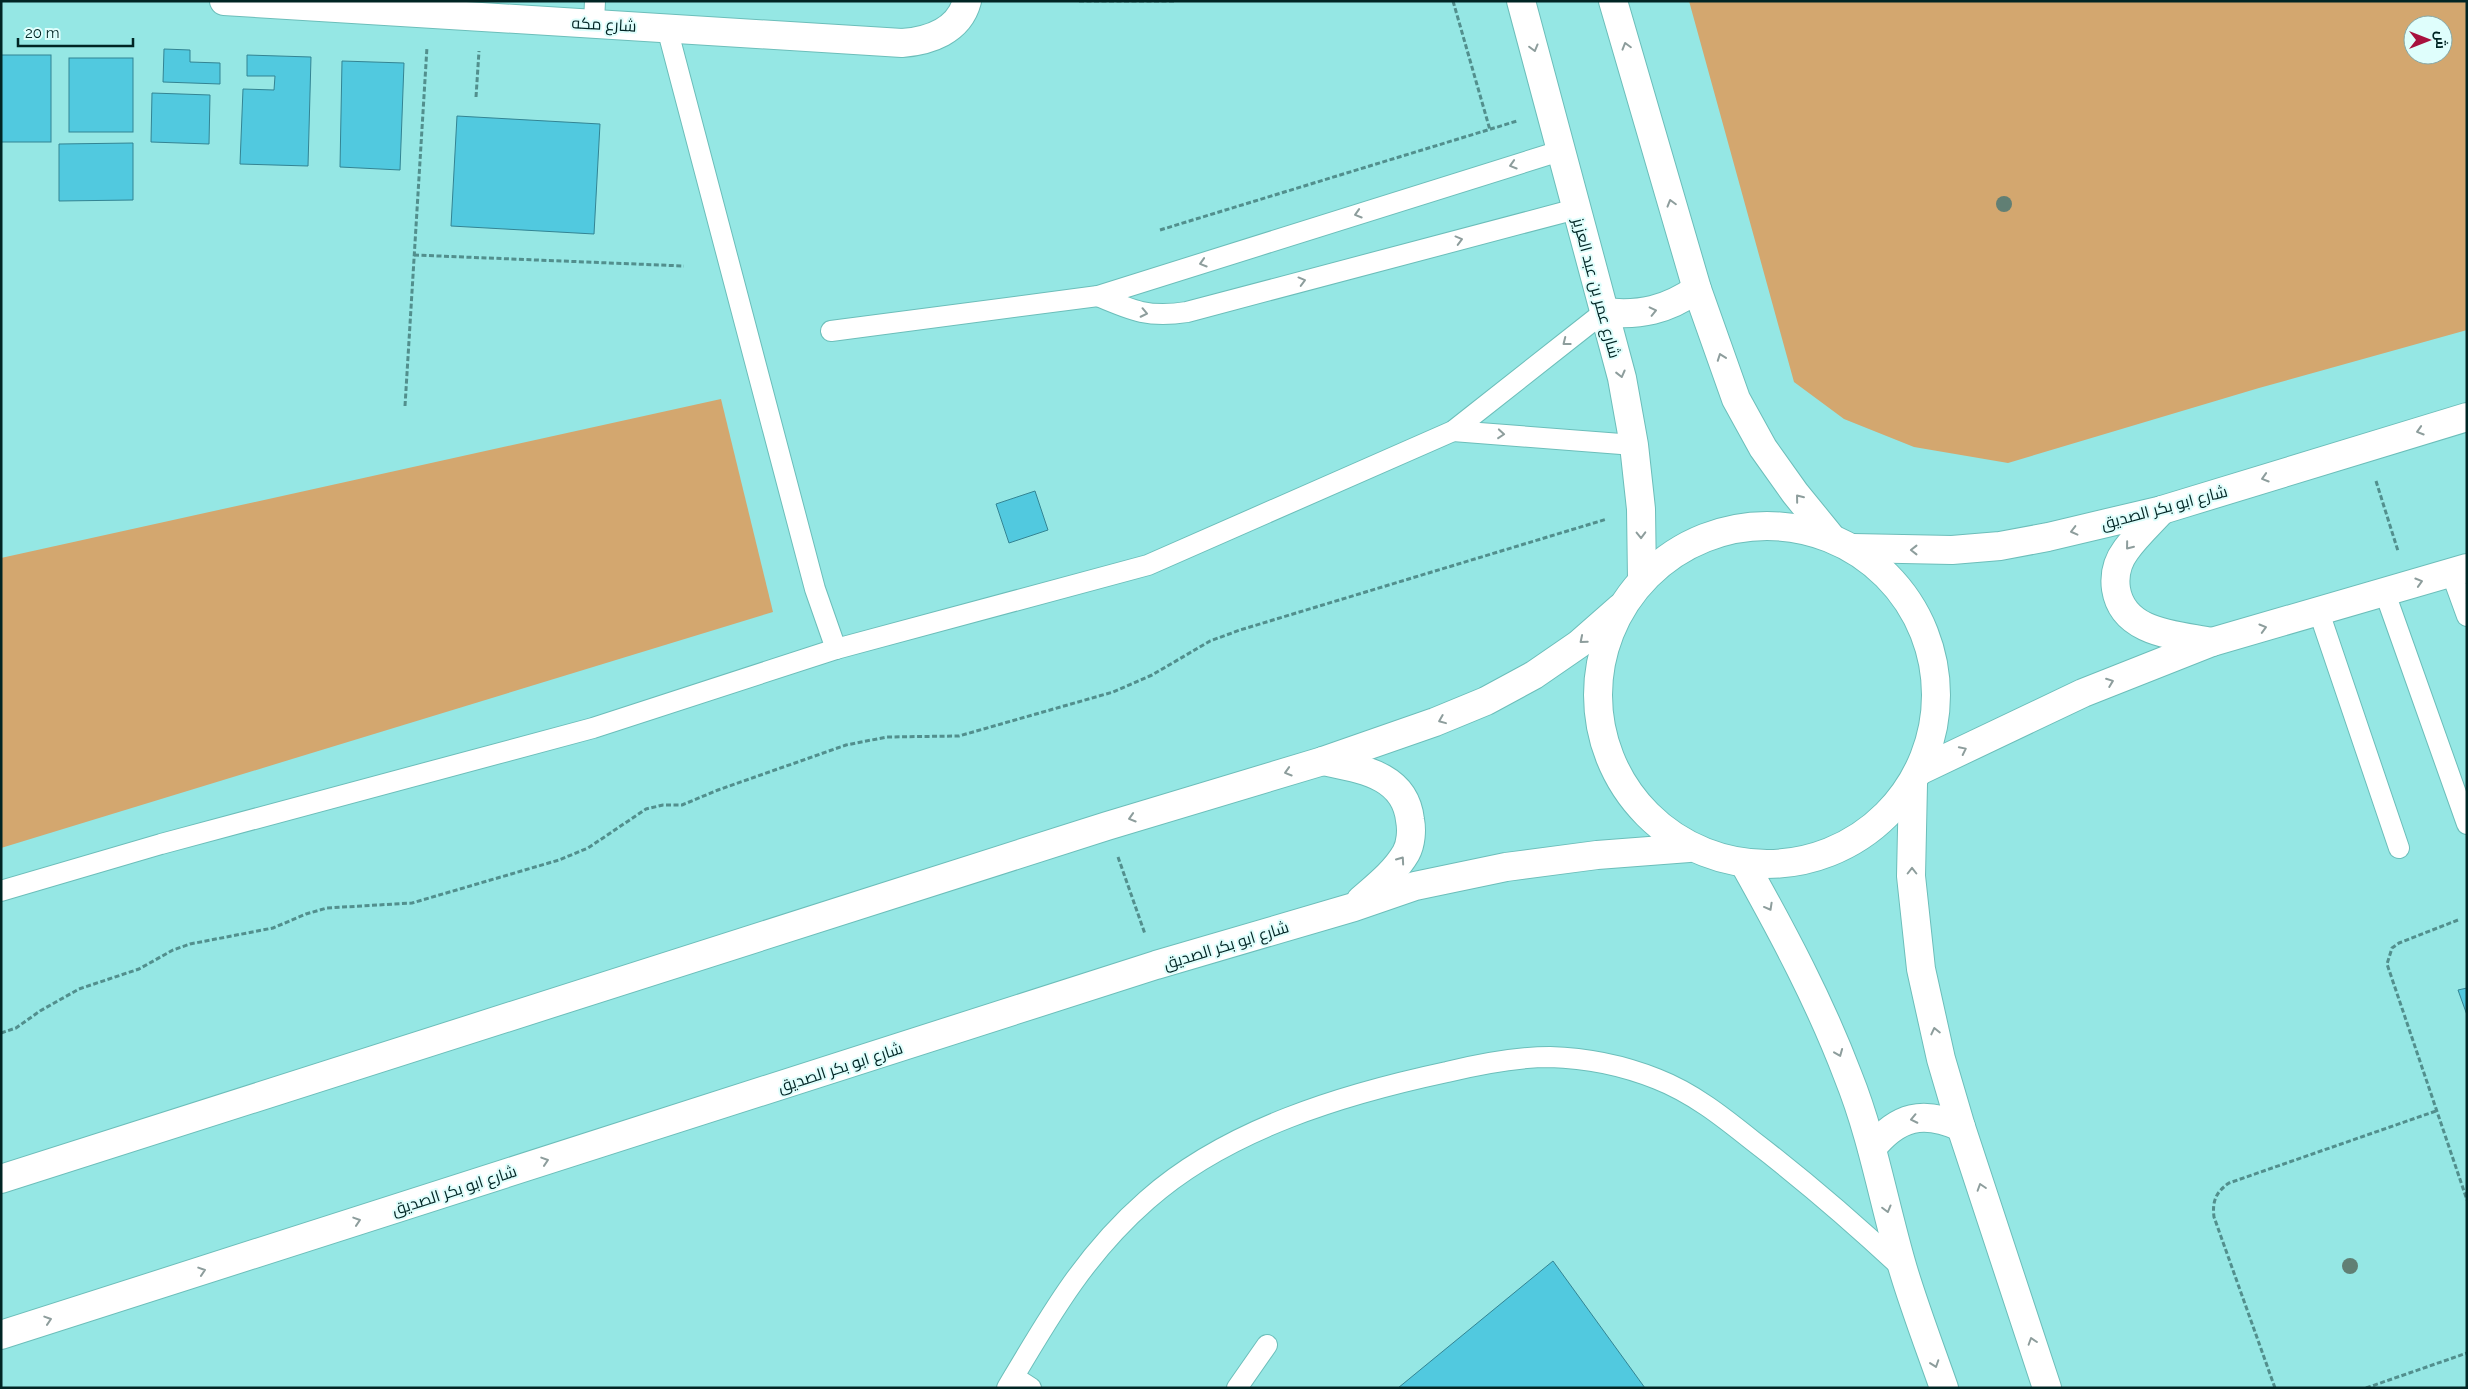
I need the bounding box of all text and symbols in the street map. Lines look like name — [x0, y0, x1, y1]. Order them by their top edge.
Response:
street label: شارع مكه — [571, 13, 637, 38]
scale bar — [18, 15, 132, 47]
north arrow — [2403, 15, 2453, 65]
text: 20 m — [25, 24, 60, 42]
text: ش — [2432, 31, 2449, 49]
one-way arrow — [1622, 43, 1632, 51]
one-way arrow — [1528, 44, 1539, 53]
one-way arrow — [1509, 160, 1518, 170]
one-way arrow — [1666, 199, 1676, 207]
one-way arrow — [1354, 209, 1363, 219]
street label: شارع عمر بن عبد العزيز — [1566, 215, 1624, 361]
one-way arrow — [1454, 235, 1463, 246]
one-way arrow — [1199, 257, 1208, 267]
one-way arrow — [1297, 277, 1305, 287]
one-way arrow — [1648, 306, 1657, 317]
one-way arrow — [1139, 307, 1148, 318]
one-way arrow — [1562, 336, 1572, 345]
one-way arrow — [1717, 353, 1727, 362]
one-way arrow — [1615, 370, 1625, 378]
one-way arrow — [2416, 425, 2425, 435]
one-way arrow — [1497, 429, 1505, 440]
one-way arrow — [2261, 473, 2269, 483]
street label: شارع ابو بكر الصديق — [2099, 481, 2230, 535]
one-way arrow — [1796, 495, 1805, 504]
one-way arrow — [2070, 525, 2079, 536]
one-way arrow — [1636, 532, 1646, 539]
one-way arrow — [2126, 541, 2135, 550]
one-way arrow — [1909, 545, 1917, 555]
one-way arrow — [2415, 578, 2423, 588]
one-way arrow — [2259, 623, 2268, 634]
one-way arrow — [1580, 635, 1589, 643]
one-way arrow — [2106, 678, 2114, 688]
one-way arrow — [1438, 713, 1447, 724]
one-way arrow — [1958, 746, 1967, 756]
one-way arrow — [1284, 766, 1293, 776]
one-way arrow — [1129, 813, 1137, 823]
one-way arrow — [1395, 856, 1404, 866]
one-way arrow — [1906, 867, 1917, 875]
one-way arrow — [1762, 902, 1772, 911]
street label: شارع ابو بكر الصديق — [1161, 917, 1292, 976]
one-way arrow — [1930, 1027, 1941, 1036]
street label: شارع ابو بكر الصديق — [775, 1038, 906, 1099]
one-way arrow — [1834, 1049, 1844, 1057]
one-way arrow — [1909, 1113, 1918, 1124]
one-way arrow — [541, 1157, 549, 1167]
street label: شارع ابو بكر الصديق — [389, 1161, 520, 1222]
one-way arrow — [1976, 1184, 1986, 1192]
one-way arrow — [1881, 1204, 1892, 1213]
one-way arrow — [353, 1217, 361, 1227]
one-way arrow — [198, 1266, 206, 1276]
one-way arrow — [43, 1316, 51, 1326]
one-way arrow — [2028, 1338, 2038, 1346]
one-way arrow — [1930, 1359, 1940, 1367]

